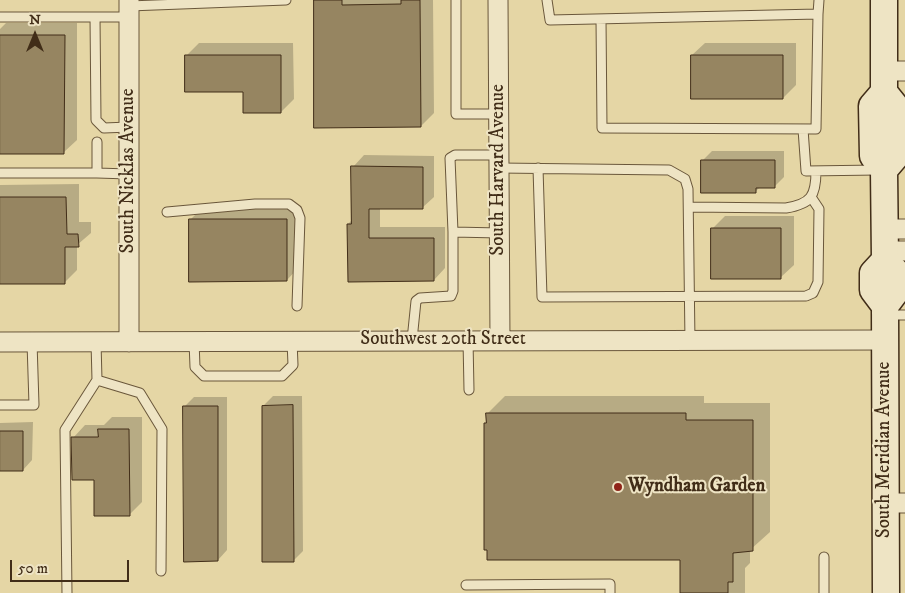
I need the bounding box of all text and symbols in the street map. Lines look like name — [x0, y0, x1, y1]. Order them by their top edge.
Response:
north arrow — [10, 10, 60, 60]
text: N — [29, 11, 41, 29]
street label: South Harvard Avenue — [488, 84, 510, 256]
street label: South Nicklas Avenue — [118, 88, 140, 254]
street label: Southwest 20th Street — [360, 329, 526, 351]
street label: South Meridian Avenue — [874, 362, 896, 538]
place label: Wyndham Garden — [628, 476, 765, 498]
marker: Wyndham Garden — [612, 481, 624, 493]
scale bar — [12, 550, 131, 582]
text: 50 m — [18, 559, 48, 578]

